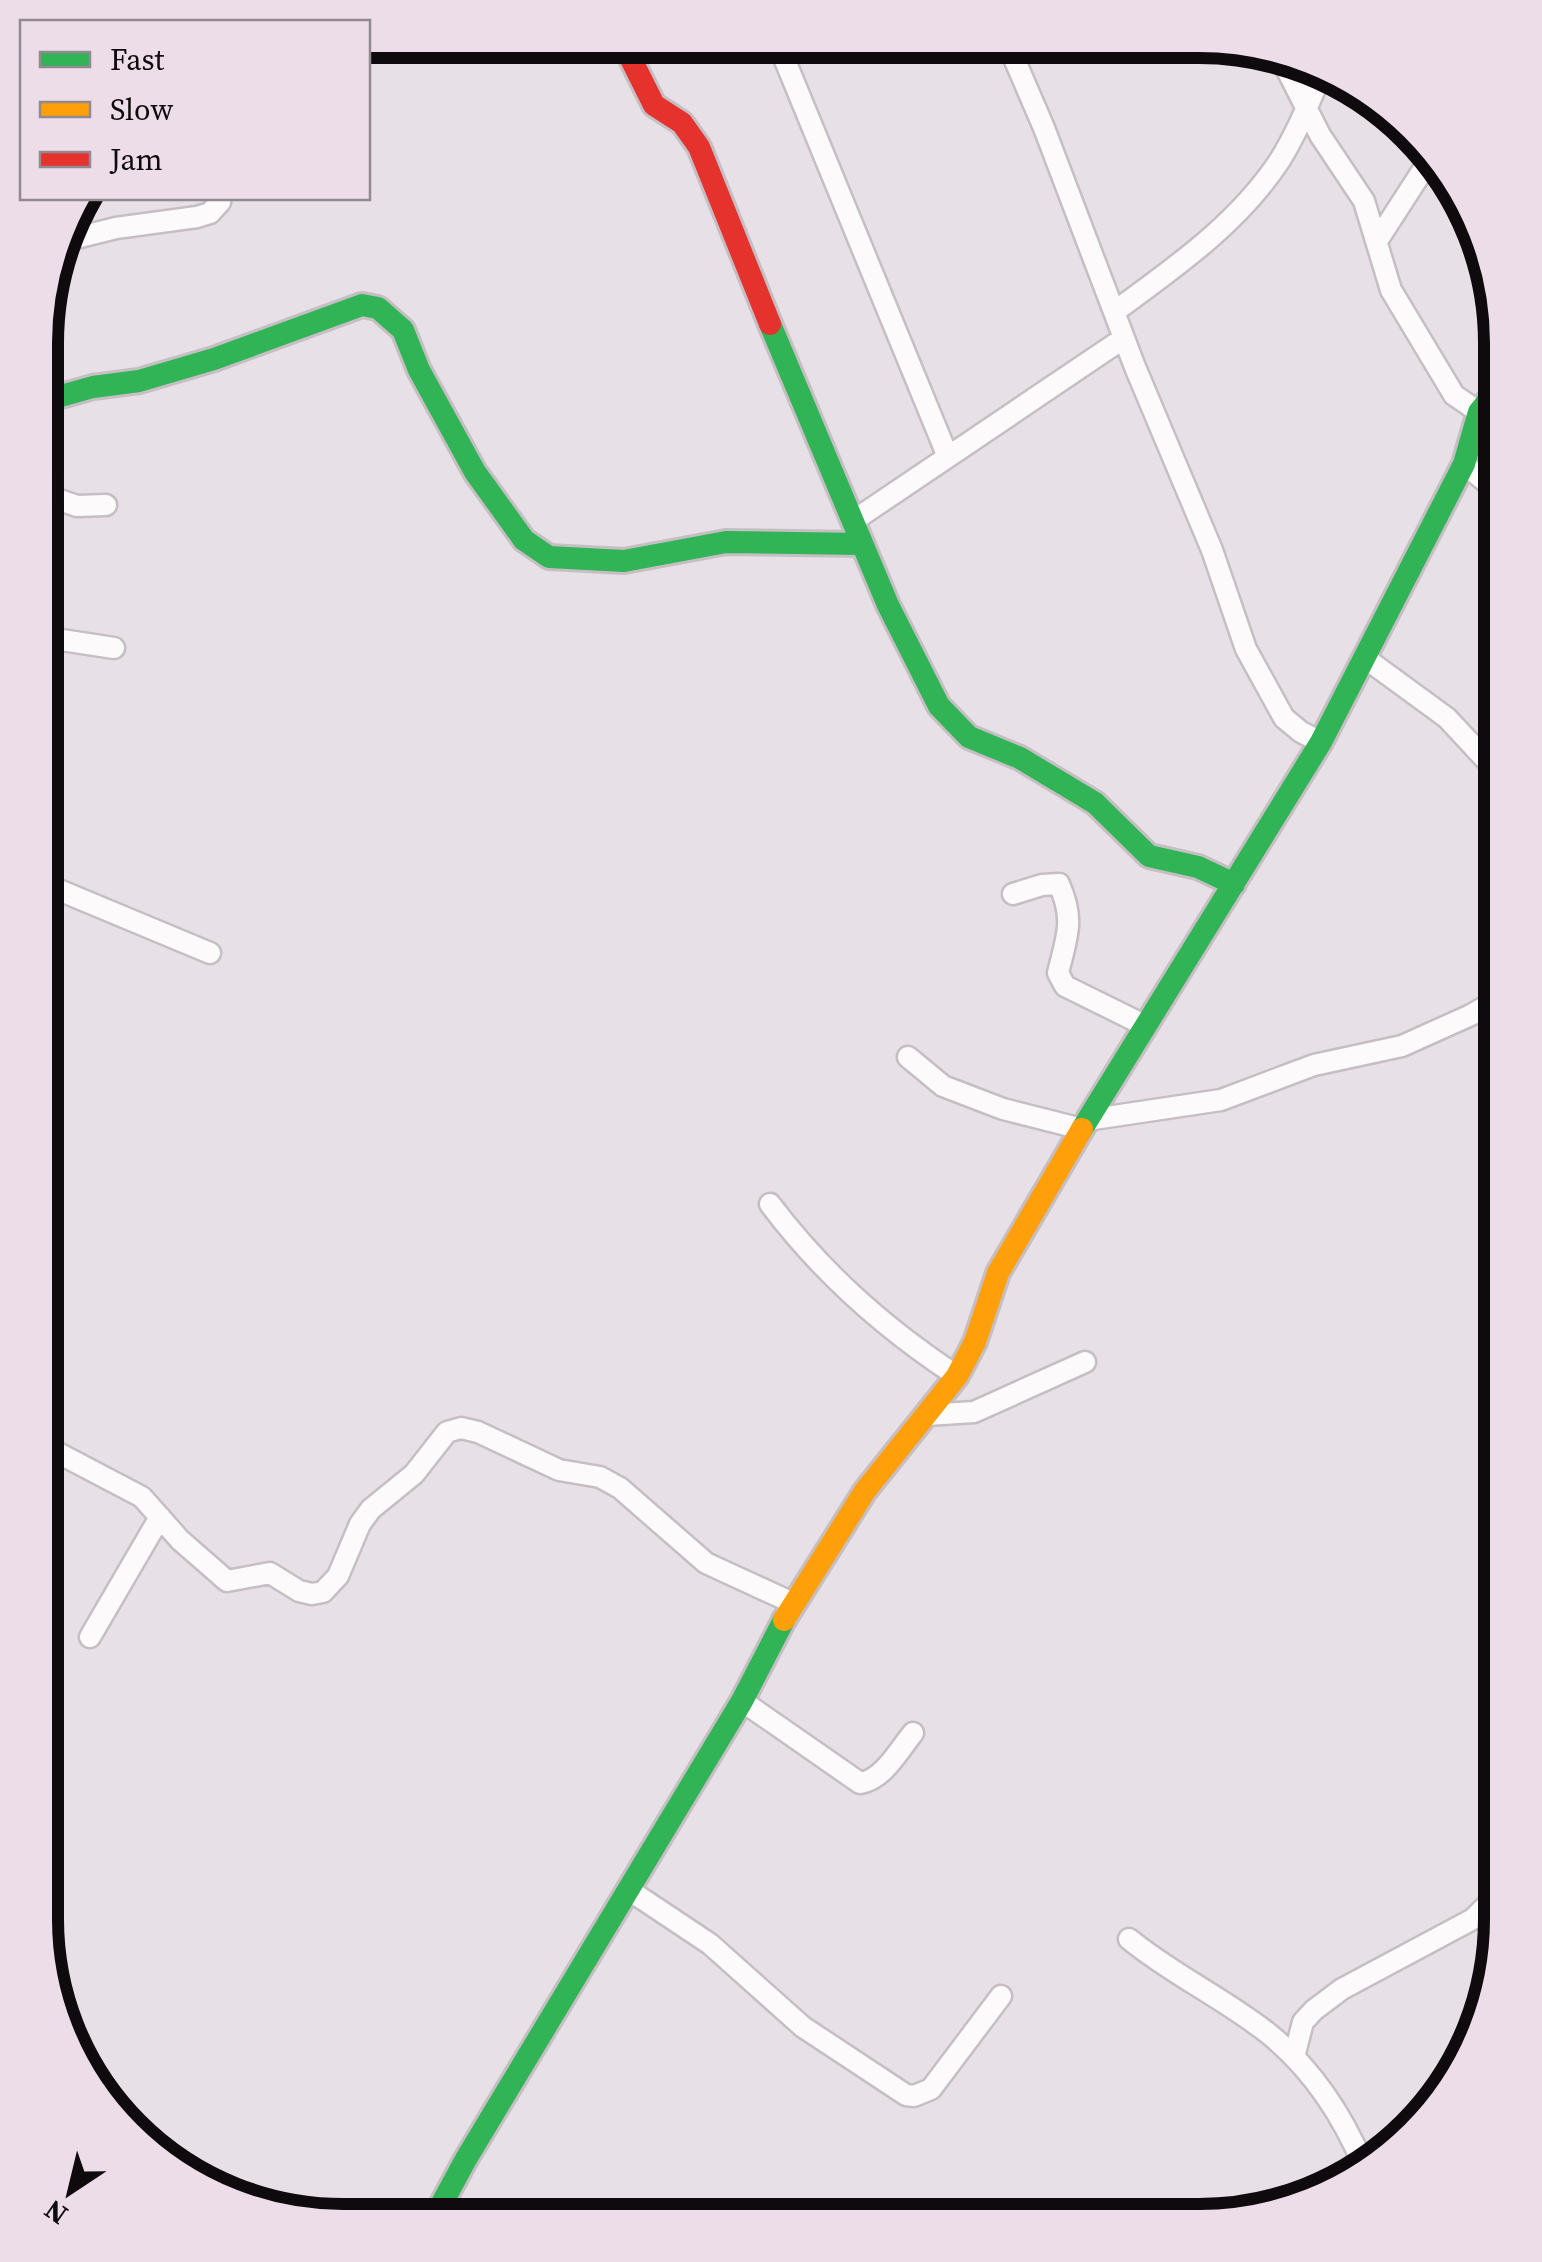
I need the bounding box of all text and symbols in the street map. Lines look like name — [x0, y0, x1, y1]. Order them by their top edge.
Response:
legend — [20, 20, 370, 200]
text: Fast — [110, 39, 164, 80]
text: Slow — [110, 89, 173, 130]
text: Jam — [109, 139, 163, 180]
north arrow — [20, 2142, 120, 2242]
text: N — [36, 2191, 75, 2234]

